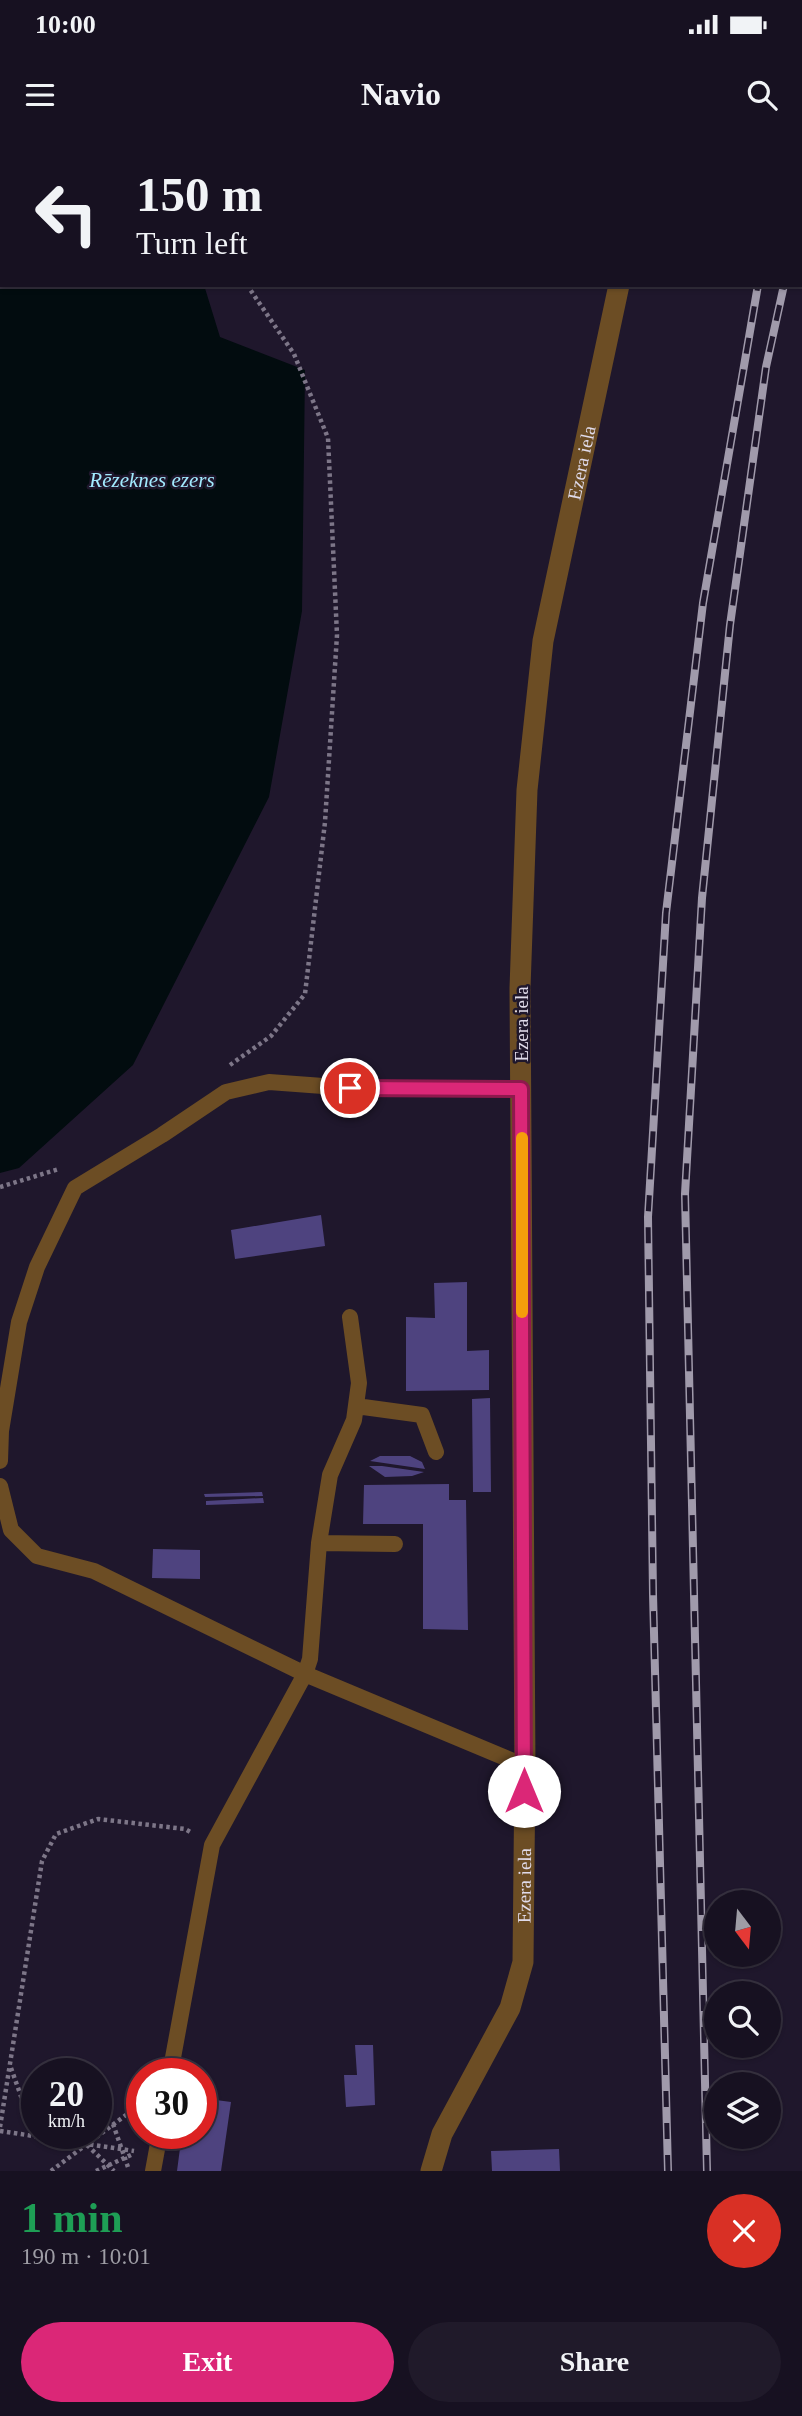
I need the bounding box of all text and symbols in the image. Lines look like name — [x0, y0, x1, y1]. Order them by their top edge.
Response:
text: 10:00 — [35, 10, 96, 39]
icon: menu — [21, 76, 59, 114]
text: Navio — [361, 76, 441, 112]
icon: search — [743, 76, 781, 114]
text: 150 m — [136, 167, 263, 222]
icon: left — [21, 168, 112, 259]
text: Turn left — [136, 225, 248, 261]
street label: Ezera iela — [563, 423, 599, 502]
water label: Rēzeknes ezers — [88, 468, 215, 492]
street label: Ezera iela — [511, 986, 532, 1062]
pin — [320, 1058, 380, 1118]
icon: arrive — [331, 1069, 369, 1107]
position arrow — [487, 1754, 561, 1828]
street label: Ezera iela — [513, 1847, 535, 1923]
north arrow — [704, 1890, 780, 1967]
map controls — [704, 1890, 781, 2149]
button: search — [704, 1981, 781, 2058]
speed limit sign: 30 — [126, 2058, 217, 2149]
button: layers — [704, 2072, 781, 2149]
text: 20 — [49, 2075, 84, 2114]
text: km/h — [48, 2111, 85, 2131]
button: close — [707, 2194, 781, 2268]
text: 1 min — [21, 2195, 123, 2241]
text: 190 m · 10:01 — [21, 2244, 151, 2269]
button: Exit — [21, 2322, 394, 2402]
button: Share — [408, 2322, 781, 2402]

